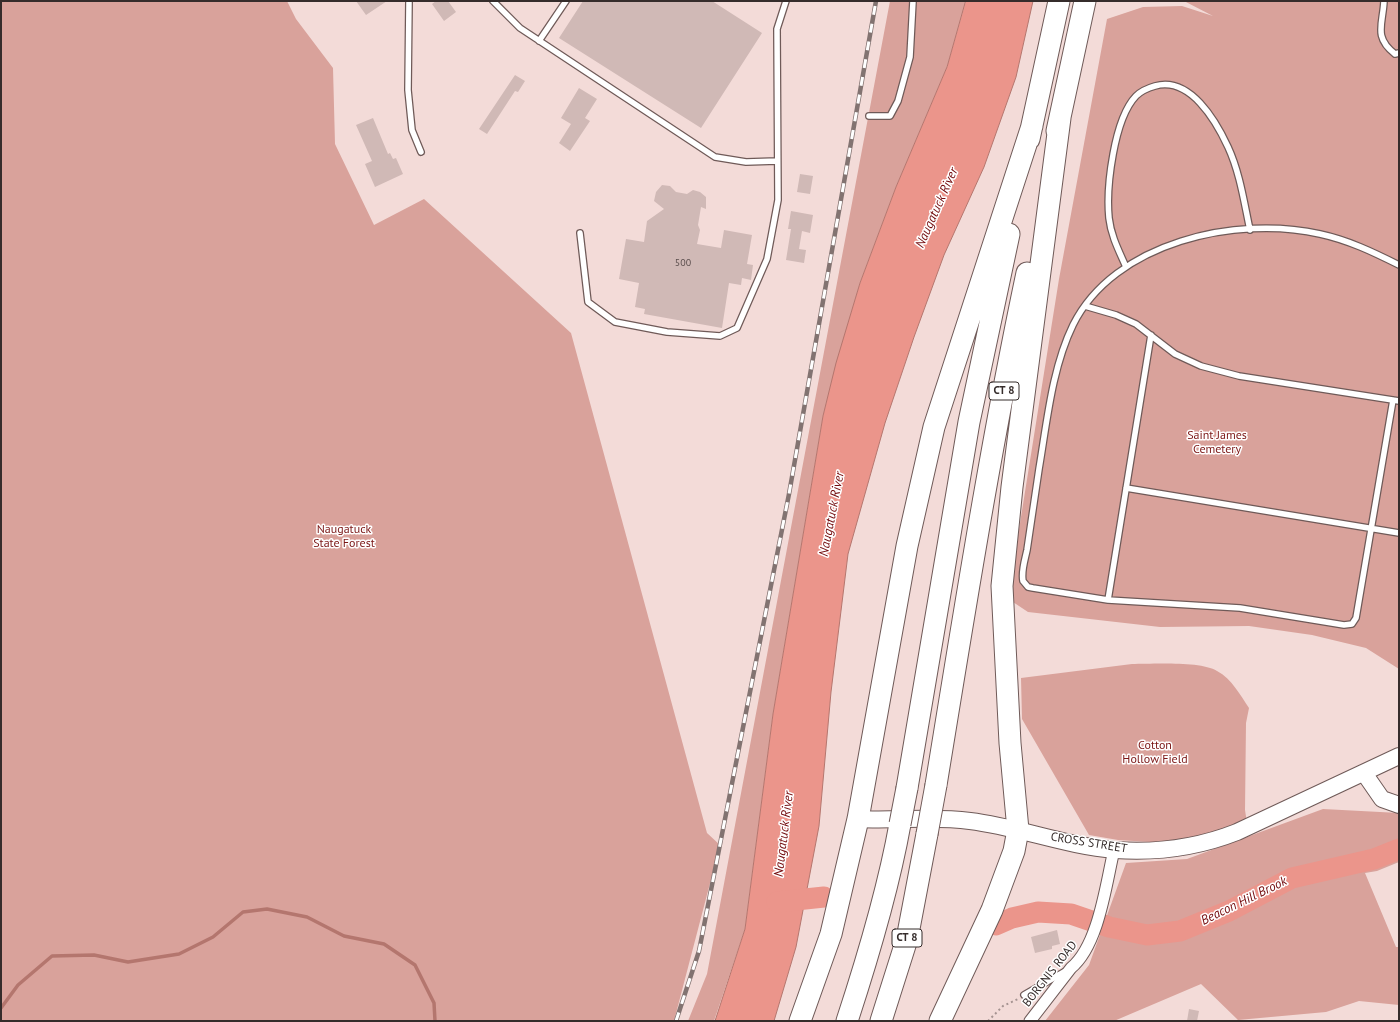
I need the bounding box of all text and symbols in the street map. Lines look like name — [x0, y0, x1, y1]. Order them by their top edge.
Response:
water label: Naugatuck River — [912, 166, 962, 250]
house number: 500 — [675, 257, 691, 269]
road number: CT 8 — [989, 382, 1019, 400]
park label: Saint James Cemetery — [1187, 429, 1247, 457]
water label: Naugatuck River — [816, 470, 848, 558]
park label: Naugatuck State Forest — [313, 523, 375, 551]
park label: Cotton Hollow Field — [1122, 739, 1188, 767]
water label: Naugatuck River — [771, 790, 797, 878]
street label: CROSS STREET — [1050, 830, 1128, 856]
water label: Beacon Hill Brook — [1198, 873, 1290, 929]
road number: CT 8 — [892, 929, 922, 947]
street label: BORGNIS ROAD — [1020, 938, 1080, 1010]

